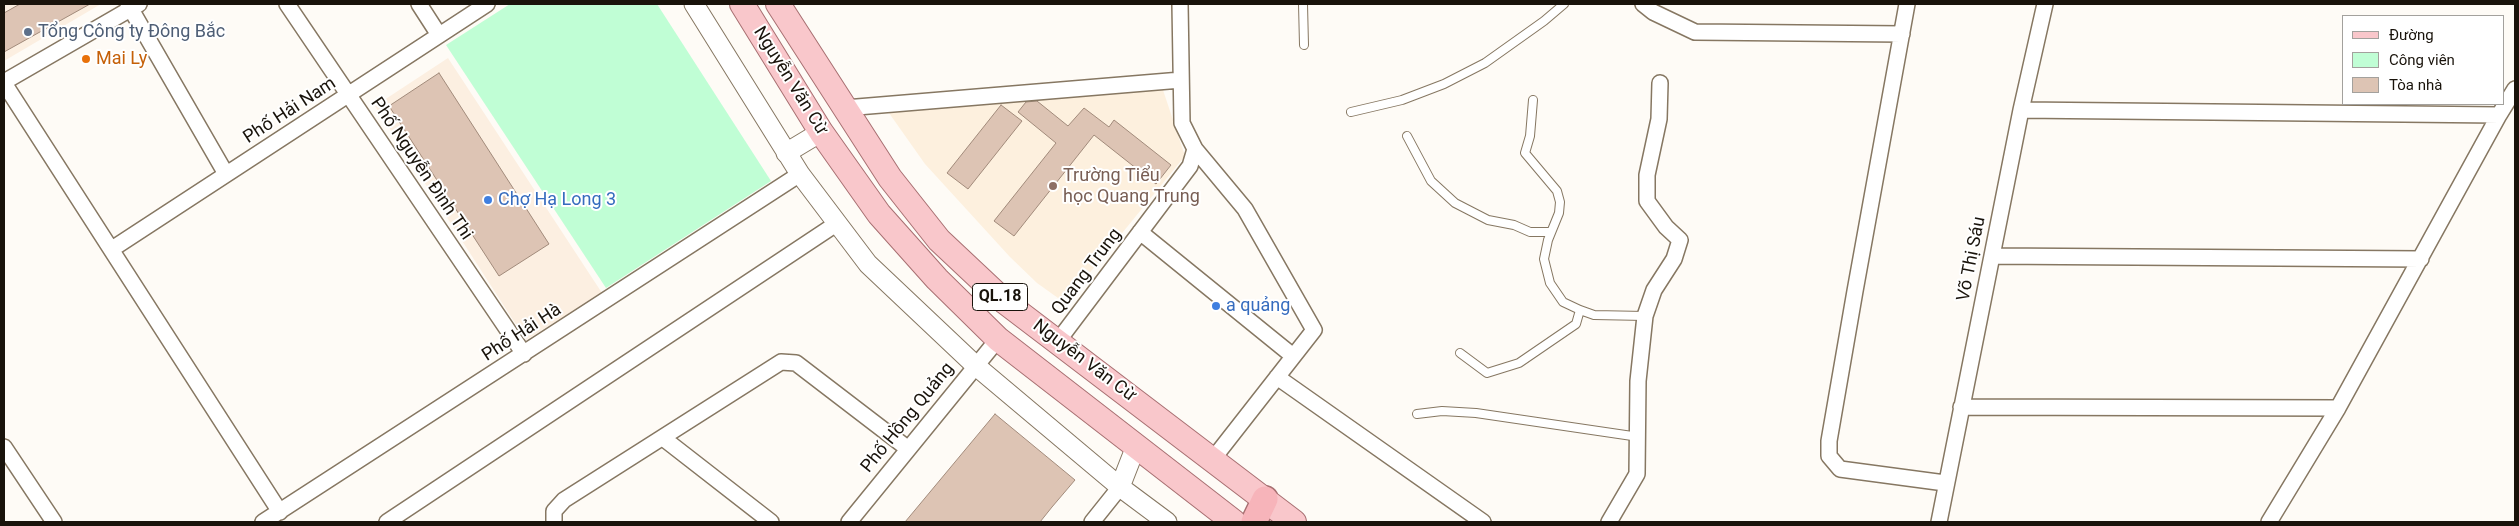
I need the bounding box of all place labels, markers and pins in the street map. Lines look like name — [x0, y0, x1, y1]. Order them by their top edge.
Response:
place label: Tổng Công ty Đông Bắc — [38, 21, 225, 43]
marker: Tổng Công ty Đông Bắc — [22, 26, 34, 38]
place label: Mai Ly — [96, 48, 147, 70]
marker: Mai Ly — [80, 53, 92, 65]
place label: Trường Tiểu học Quang Trung — [1063, 165, 1200, 208]
marker: Trường Tiểu học Quang Trung — [1047, 180, 1059, 192]
place label: Chợ Hạ Long 3 — [498, 189, 616, 211]
marker: Chợ Hạ Long 3 — [482, 194, 494, 206]
place label: a quảng — [1226, 295, 1290, 317]
marker: a quảng — [1210, 300, 1222, 312]

